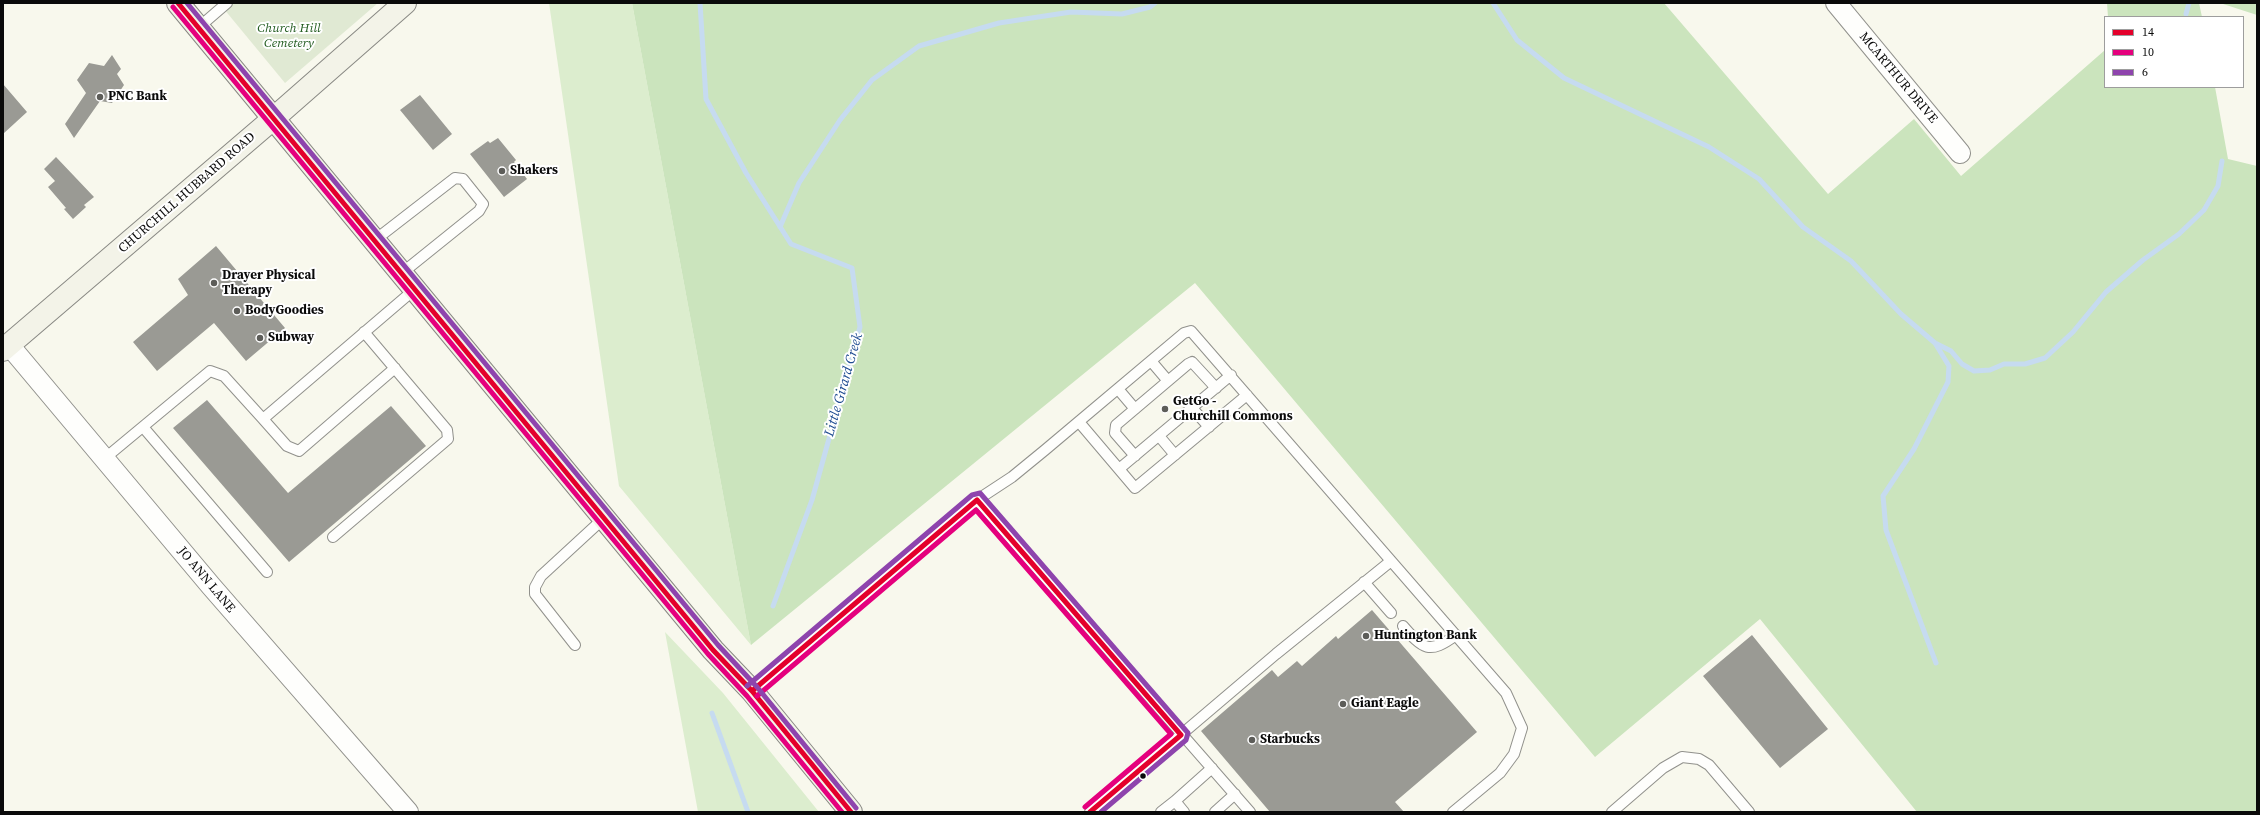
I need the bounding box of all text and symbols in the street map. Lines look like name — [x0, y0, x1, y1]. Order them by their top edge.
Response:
legend — [2104, 16, 2244, 88]
park label: Church Hill Cemetery — [257, 21, 321, 52]
text: 14 — [2142, 24, 2154, 40]
street label: MCARTHUR DRIVE — [1855, 29, 1941, 127]
text: 10 — [2142, 44, 2154, 60]
text: 6 — [2142, 64, 2148, 80]
place label: PNC Bank — [108, 89, 167, 105]
marker: PNC Bank — [95, 92, 105, 102]
street label: CHURCHILL HUBBARD ROAD — [115, 129, 259, 257]
place label: Shakers — [510, 163, 558, 179]
marker: Shakers — [497, 166, 507, 176]
place label: Drayer Physical Therapy — [222, 268, 316, 299]
marker: Drayer Physical Therapy — [209, 278, 219, 288]
place label: BodyGoodies — [245, 303, 324, 319]
marker: BodyGoodies — [232, 306, 242, 316]
place label: Subway — [268, 330, 314, 346]
water label: Little Girard Creek — [821, 331, 867, 439]
marker: Subway — [255, 333, 265, 343]
place label: GetGo - Churchill Commons — [1173, 394, 1293, 425]
marker: GetGo - Churchill Commons — [1160, 404, 1170, 414]
street label: JO ANN LANE — [174, 544, 238, 616]
place label: Huntington Bank — [1374, 628, 1477, 644]
marker: Huntington Bank — [1361, 631, 1371, 641]
place label: Giant Eagle — [1351, 696, 1419, 712]
marker: Giant Eagle — [1338, 699, 1348, 709]
place label: Starbucks — [1260, 732, 1320, 748]
marker: Starbucks — [1247, 735, 1257, 745]
unlabelled marker — [1138, 771, 1148, 781]

